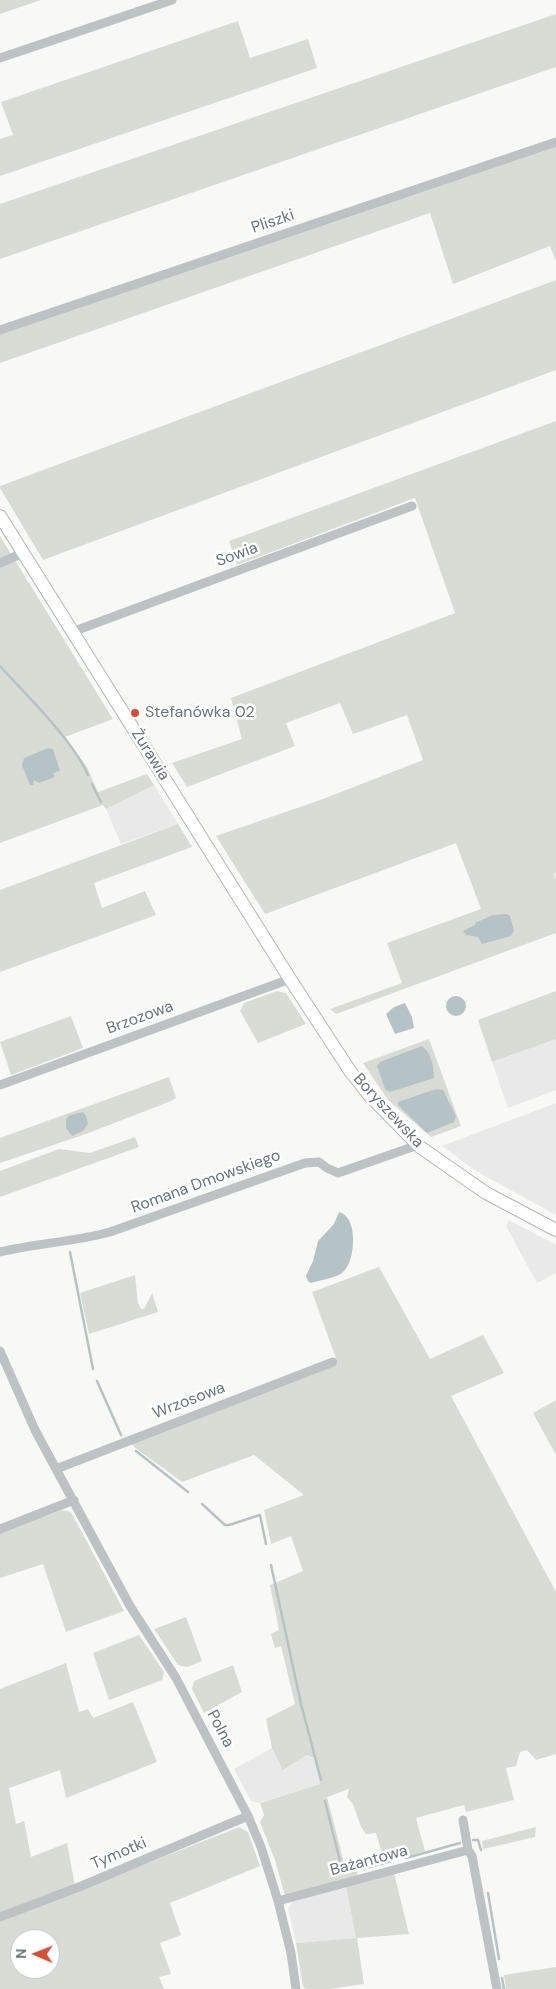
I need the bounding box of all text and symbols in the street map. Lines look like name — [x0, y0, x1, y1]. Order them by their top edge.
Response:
street label: Pliszki — [249, 206, 297, 238]
street label: Sowia — [213, 539, 261, 571]
place label: Stefanówka 02 — [145, 703, 255, 723]
marker: Stefanówka 02 — [129, 707, 141, 719]
street label: Żurawia — [127, 726, 173, 784]
street label: Brzozowa — [104, 997, 176, 1039]
street label: Boryszewska — [349, 1070, 427, 1152]
street label: Romana Dmowskiego — [129, 1146, 283, 1218]
street label: Wrzosowa — [150, 1378, 228, 1424]
street label: Polna — [202, 1707, 238, 1751]
street label: Tymotki — [88, 1834, 150, 1874]
street label: Bażantowa — [328, 1841, 410, 1881]
north arrow — [10, 1929, 60, 1979]
text: N — [12, 1948, 30, 1959]

